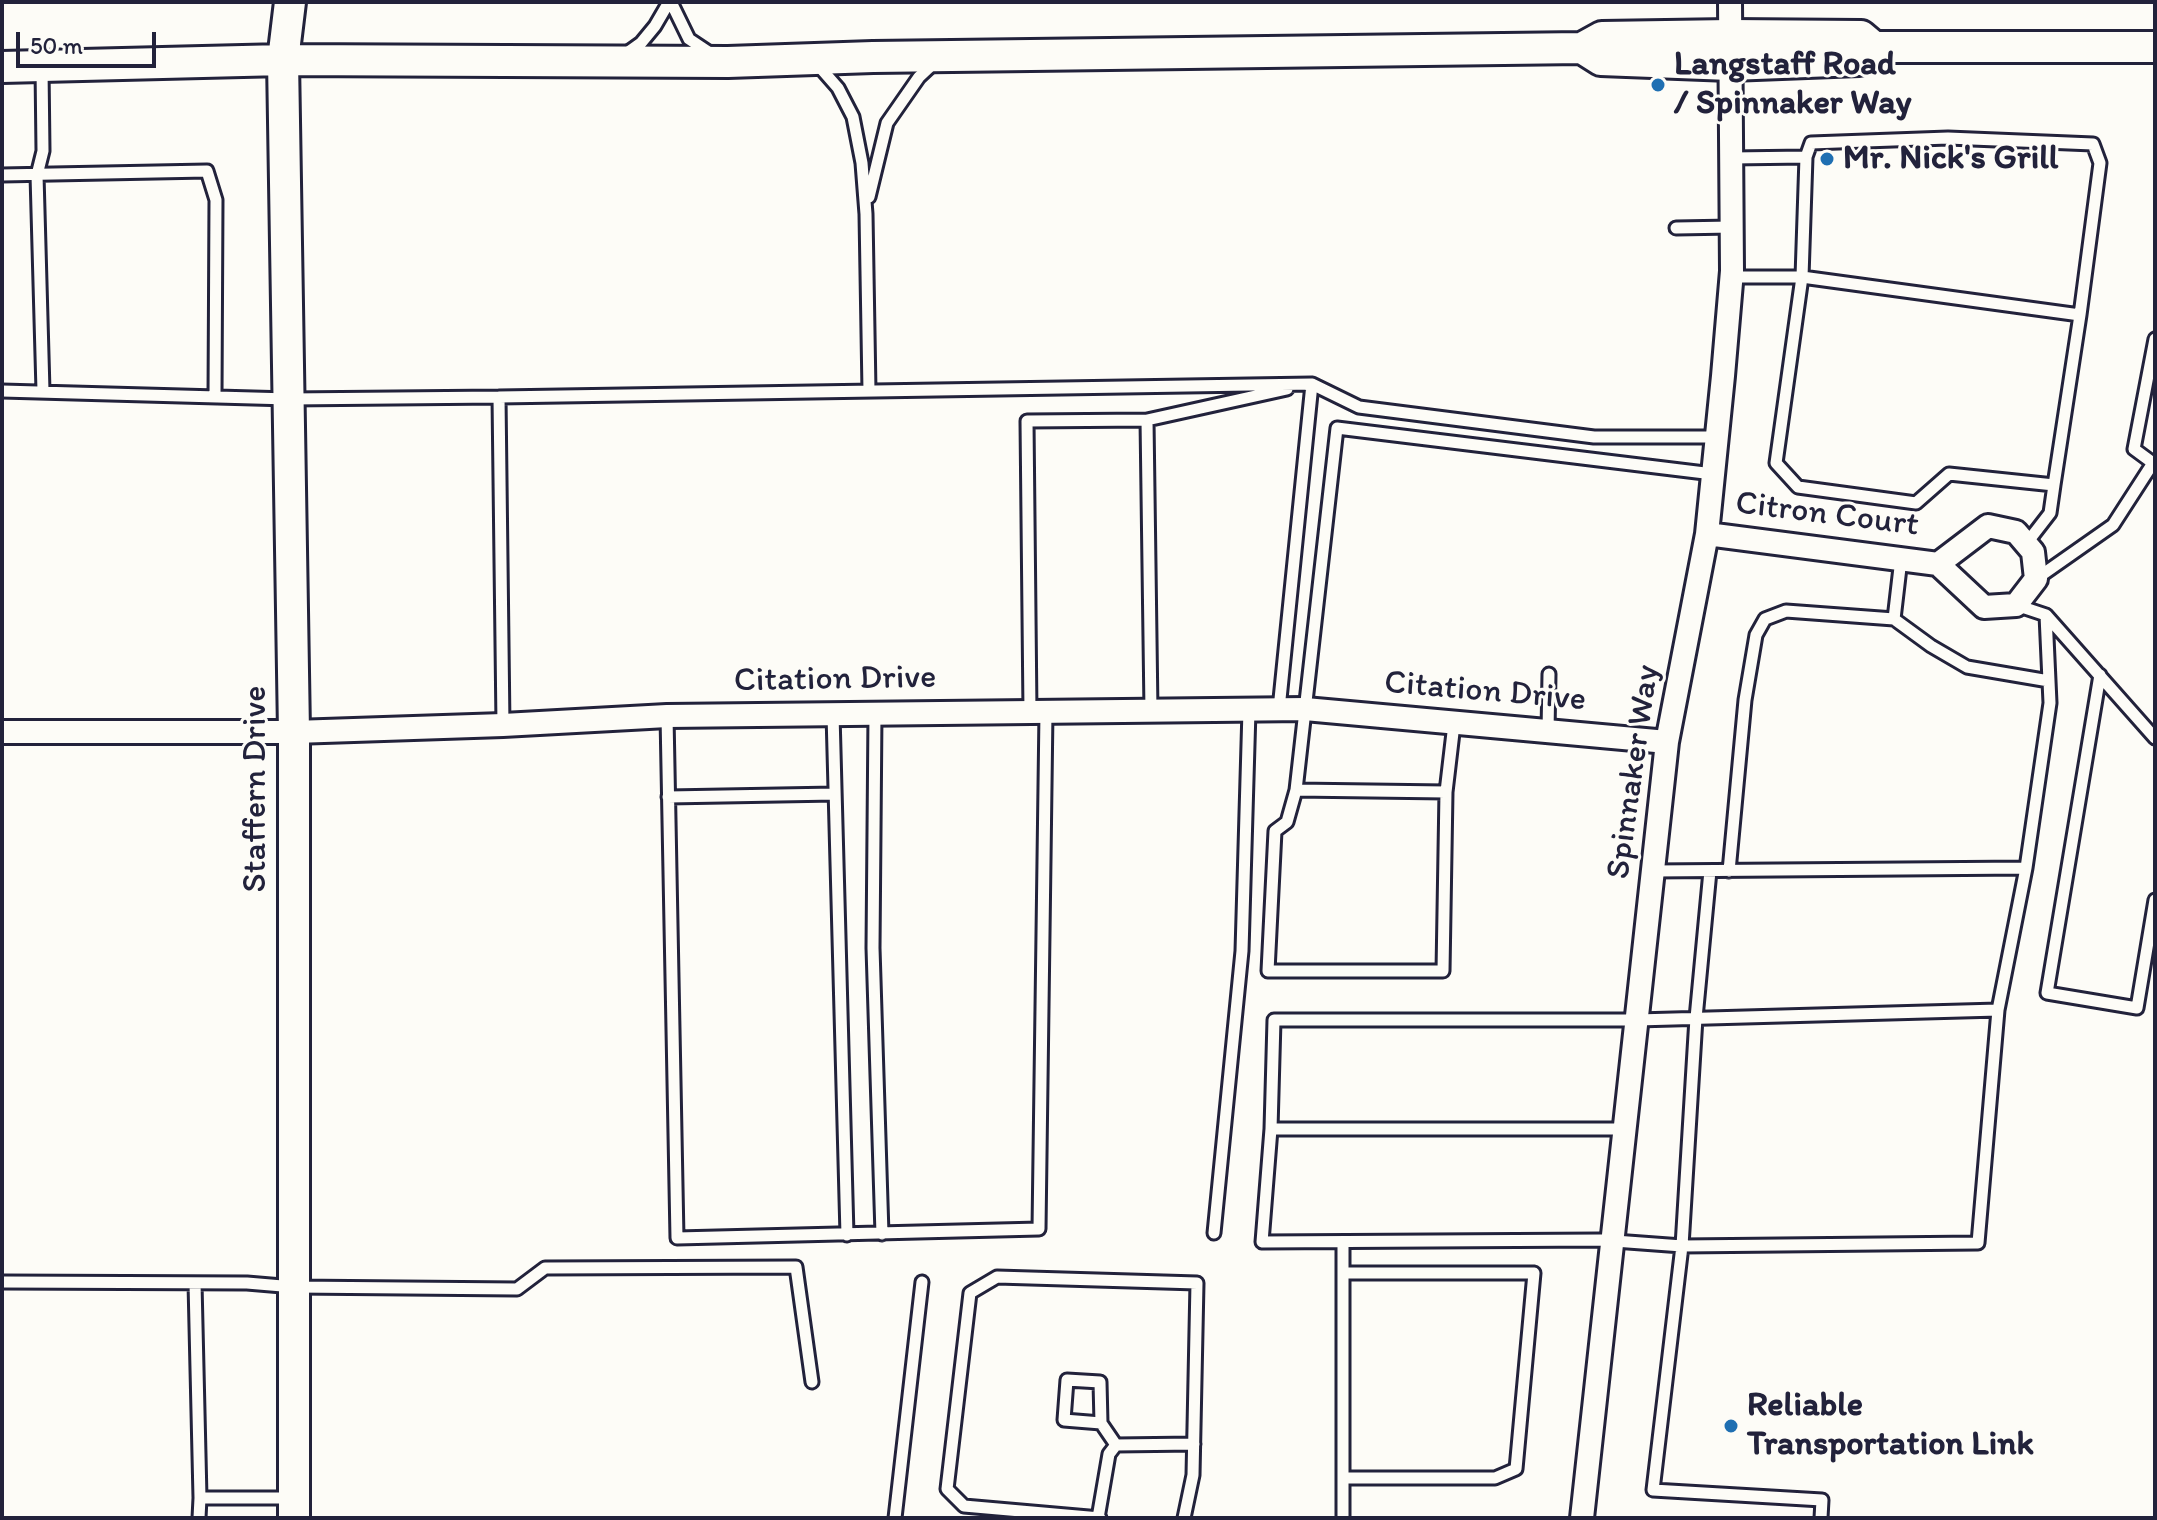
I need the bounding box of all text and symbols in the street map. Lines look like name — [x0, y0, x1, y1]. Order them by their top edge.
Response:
scale bar — [20, 16, 160, 66]
text: 50 m — [30, 31, 83, 60]
place label: Langstaff Road / Spinnaker Way — [1674, 45, 1912, 124]
marker: Langstaff Road / Spinnaker Way — [1649, 76, 1667, 94]
place label: Mr. Nick's Grill — [1843, 139, 2058, 179]
marker: Mr. Nick's Grill — [1818, 150, 1836, 168]
street label: Citron Court — [1733, 484, 1921, 546]
street label: Citation Drive — [733, 658, 937, 702]
street label: Spinnaker Way — [1599, 662, 1669, 882]
street label: Citation Drive — [1382, 663, 1588, 721]
street label: Staffern Drive — [236, 686, 276, 892]
place label: Reliable Transportation Link — [1747, 1386, 2034, 1466]
marker: Reliable Transportation Link — [1722, 1417, 1740, 1435]

